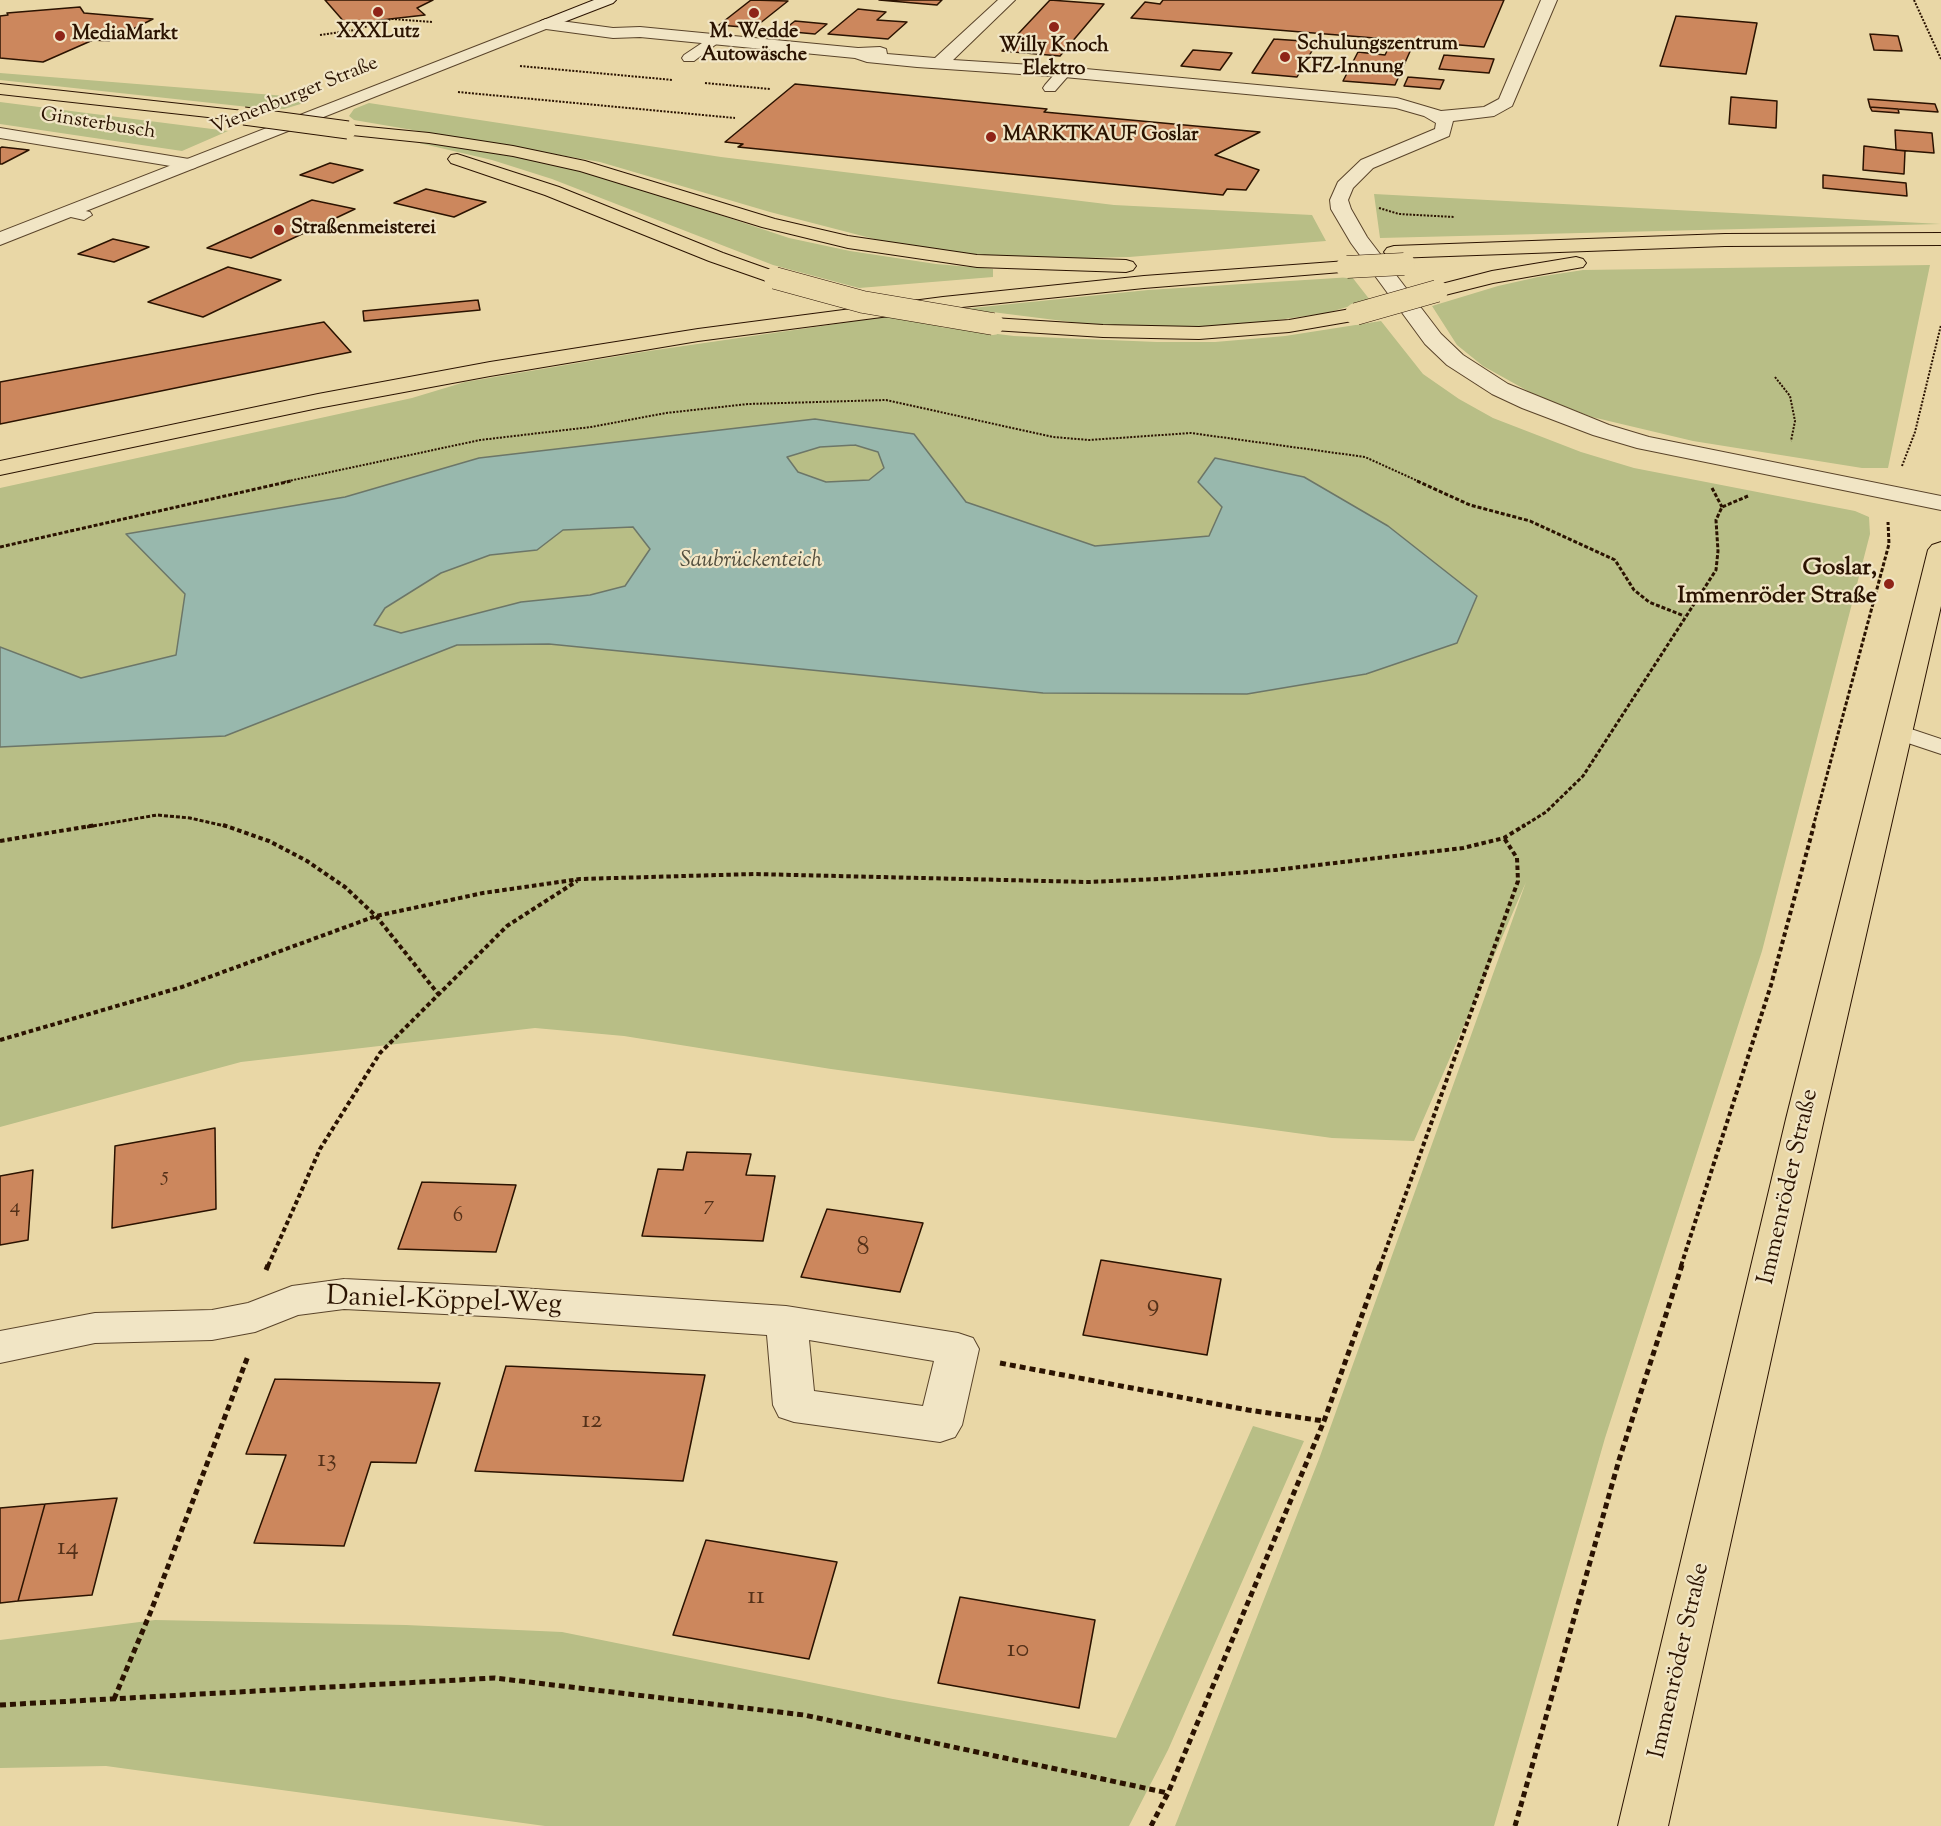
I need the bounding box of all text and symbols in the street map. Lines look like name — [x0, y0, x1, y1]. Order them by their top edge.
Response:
marker: XXXLutz — [371, 5, 385, 19]
marker: M. Wedde Autowäsche — [747, 6, 761, 20]
marker: Willy Knoch Elektro — [1047, 20, 1061, 34]
place label: XXXLutz — [336, 22, 420, 46]
place label: M. Wedde Autowäsche — [701, 22, 807, 69]
place label: MediaMarkt — [72, 24, 178, 48]
marker: MediaMarkt — [53, 29, 67, 43]
place label: Schulungszentrum KFZ-Innung — [1297, 34, 1458, 81]
place label: Willy Knoch Elektro — [999, 36, 1109, 83]
marker: Schulungszentrum KFZ-Innung — [1278, 50, 1292, 64]
street label: Vienenburger Straße — [208, 52, 382, 142]
street label: Ginsterbusch — [39, 104, 157, 146]
place label: MARKTKAUF Goslar — [1003, 125, 1198, 149]
marker: MARKTKAUF Goslar — [984, 130, 998, 144]
place label: Straßenmeisterei — [291, 218, 436, 242]
marker: Straßenmeisterei — [272, 223, 286, 237]
water label: Saubrückenteich — [680, 549, 822, 575]
place label: Goslar, Immenröder Straße — [1677, 556, 1877, 612]
marker: Goslar, Immenröder Straße — [1882, 577, 1896, 591]
street label: Immenröder Straße — [1754, 1087, 1826, 1287]
house number: 5 — [161, 1164, 169, 1190]
house number: 7 — [704, 1193, 714, 1219]
house number: 4 — [10, 1195, 20, 1221]
house number: 6 — [453, 1204, 463, 1230]
house number: 8 — [857, 1234, 869, 1266]
street label: Daniel-Köppel-Weg — [325, 1282, 563, 1324]
house number: 9 — [1147, 1291, 1159, 1323]
house number: 12 — [581, 1407, 603, 1439]
house number: 13 — [317, 1446, 337, 1478]
house number: 14 — [57, 1534, 79, 1566]
street label: Immenröder Straße — [1645, 1561, 1717, 1761]
house number: 11 — [747, 1583, 765, 1615]
house number: 10 — [1007, 1636, 1029, 1668]

